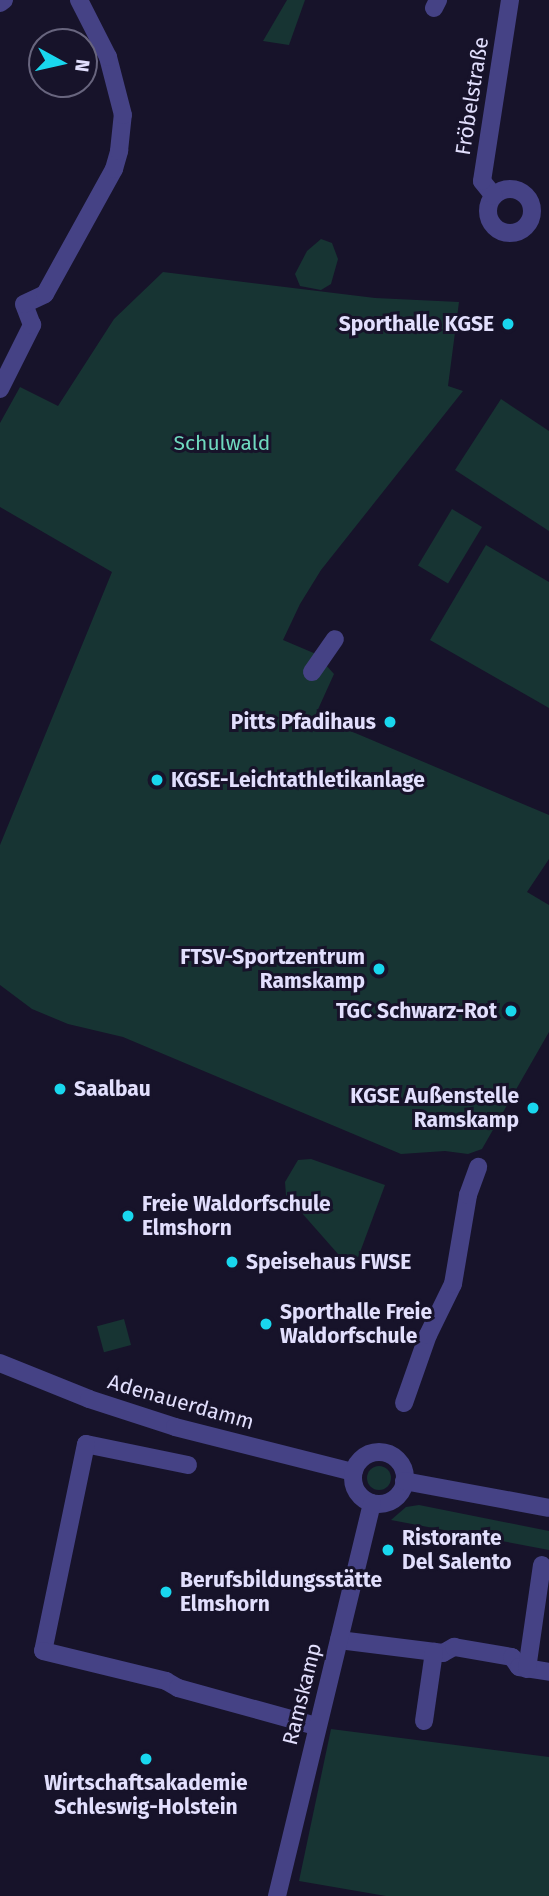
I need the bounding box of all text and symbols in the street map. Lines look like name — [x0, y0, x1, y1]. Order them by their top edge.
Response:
north arrow — [28, 28, 98, 98]
street label: Fröbelstraße — [450, 35, 494, 157]
text: N — [70, 58, 95, 74]
place label: Sporthalle KGSE — [339, 311, 494, 337]
marker: Sporthalle KGSE — [500, 316, 516, 332]
park label: Schulwald — [174, 430, 270, 456]
place label: Pitts Pfadihaus — [231, 709, 376, 735]
marker: Pitts Pfadihaus — [382, 714, 398, 730]
place label: KGSE-Leichtathletikanlage — [171, 767, 425, 793]
marker: KGSE-Leichtathletikanlage — [149, 772, 165, 788]
place label: FTSV-Sportzentrum Ramskamp — [180, 944, 365, 994]
marker: FTSV-Sportzentrum Ramskamp — [371, 961, 387, 977]
place label: TGC Schwarz-Rot — [336, 998, 497, 1024]
marker: TGC Schwarz-Rot — [503, 1003, 519, 1019]
place label: Saalbau — [74, 1076, 151, 1102]
marker: Saalbau — [52, 1081, 68, 1097]
place label: KGSE Außenstelle Ramskamp — [350, 1083, 519, 1133]
marker: KGSE Außenstelle Ramskamp — [525, 1100, 541, 1116]
place label: Freie Waldorfschule Elmshorn — [142, 1191, 331, 1241]
marker: Freie Waldorfschule Elmshorn — [120, 1208, 136, 1224]
place label: Speisehaus FWSE — [246, 1249, 411, 1275]
marker: Speisehaus FWSE — [224, 1254, 240, 1270]
place label: Sporthalle Freie Waldorfschule — [280, 1299, 432, 1349]
marker: Sporthalle Freie Waldorfschule — [258, 1316, 274, 1332]
street label: Adenauerdamm — [105, 1369, 257, 1435]
place label: Ristorante Del Salento — [402, 1525, 512, 1575]
marker: Ristorante Del Salento — [380, 1542, 396, 1558]
place label: Berufsbildungsstätte Elmshorn — [180, 1567, 382, 1617]
marker: Berufsbildungsstätte Elmshorn — [158, 1584, 174, 1600]
street label: Ramskamp — [277, 1640, 327, 1748]
marker: Wirtschaftsakademie Schleswig-Holstein — [138, 1751, 154, 1767]
place label: Wirtschaftsakademie Schleswig-Holstein — [44, 1770, 248, 1820]

